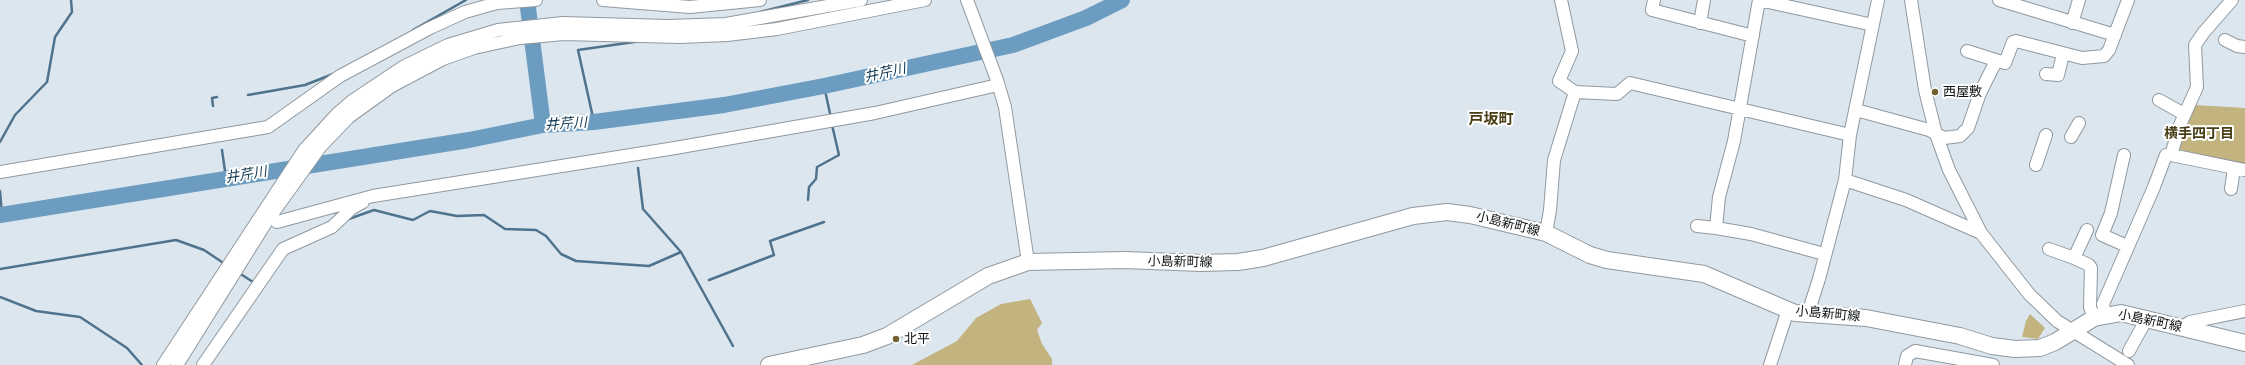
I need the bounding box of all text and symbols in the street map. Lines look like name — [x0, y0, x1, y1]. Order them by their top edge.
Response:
water label: 井芹川 — [863, 60, 907, 86]
place label: 西屋敷 — [1943, 84, 1982, 100]
marker: 西屋敷 — [1930, 87, 1940, 97]
district label: 戸坂町 — [1469, 111, 1513, 129]
water label: 井芹川 — [544, 114, 588, 134]
district label: 横手四丁目 — [2164, 126, 2234, 142]
water label: 井芹川 — [224, 163, 268, 187]
street label: 小島新町線 — [1475, 209, 1541, 239]
street label: 小島新町線 — [1147, 254, 1213, 270]
street label: 小島新町線 — [1795, 303, 1861, 325]
street label: 小島新町線 — [2117, 307, 2183, 335]
place label: 北平 — [904, 331, 930, 347]
marker: 北平 — [891, 334, 901, 344]

